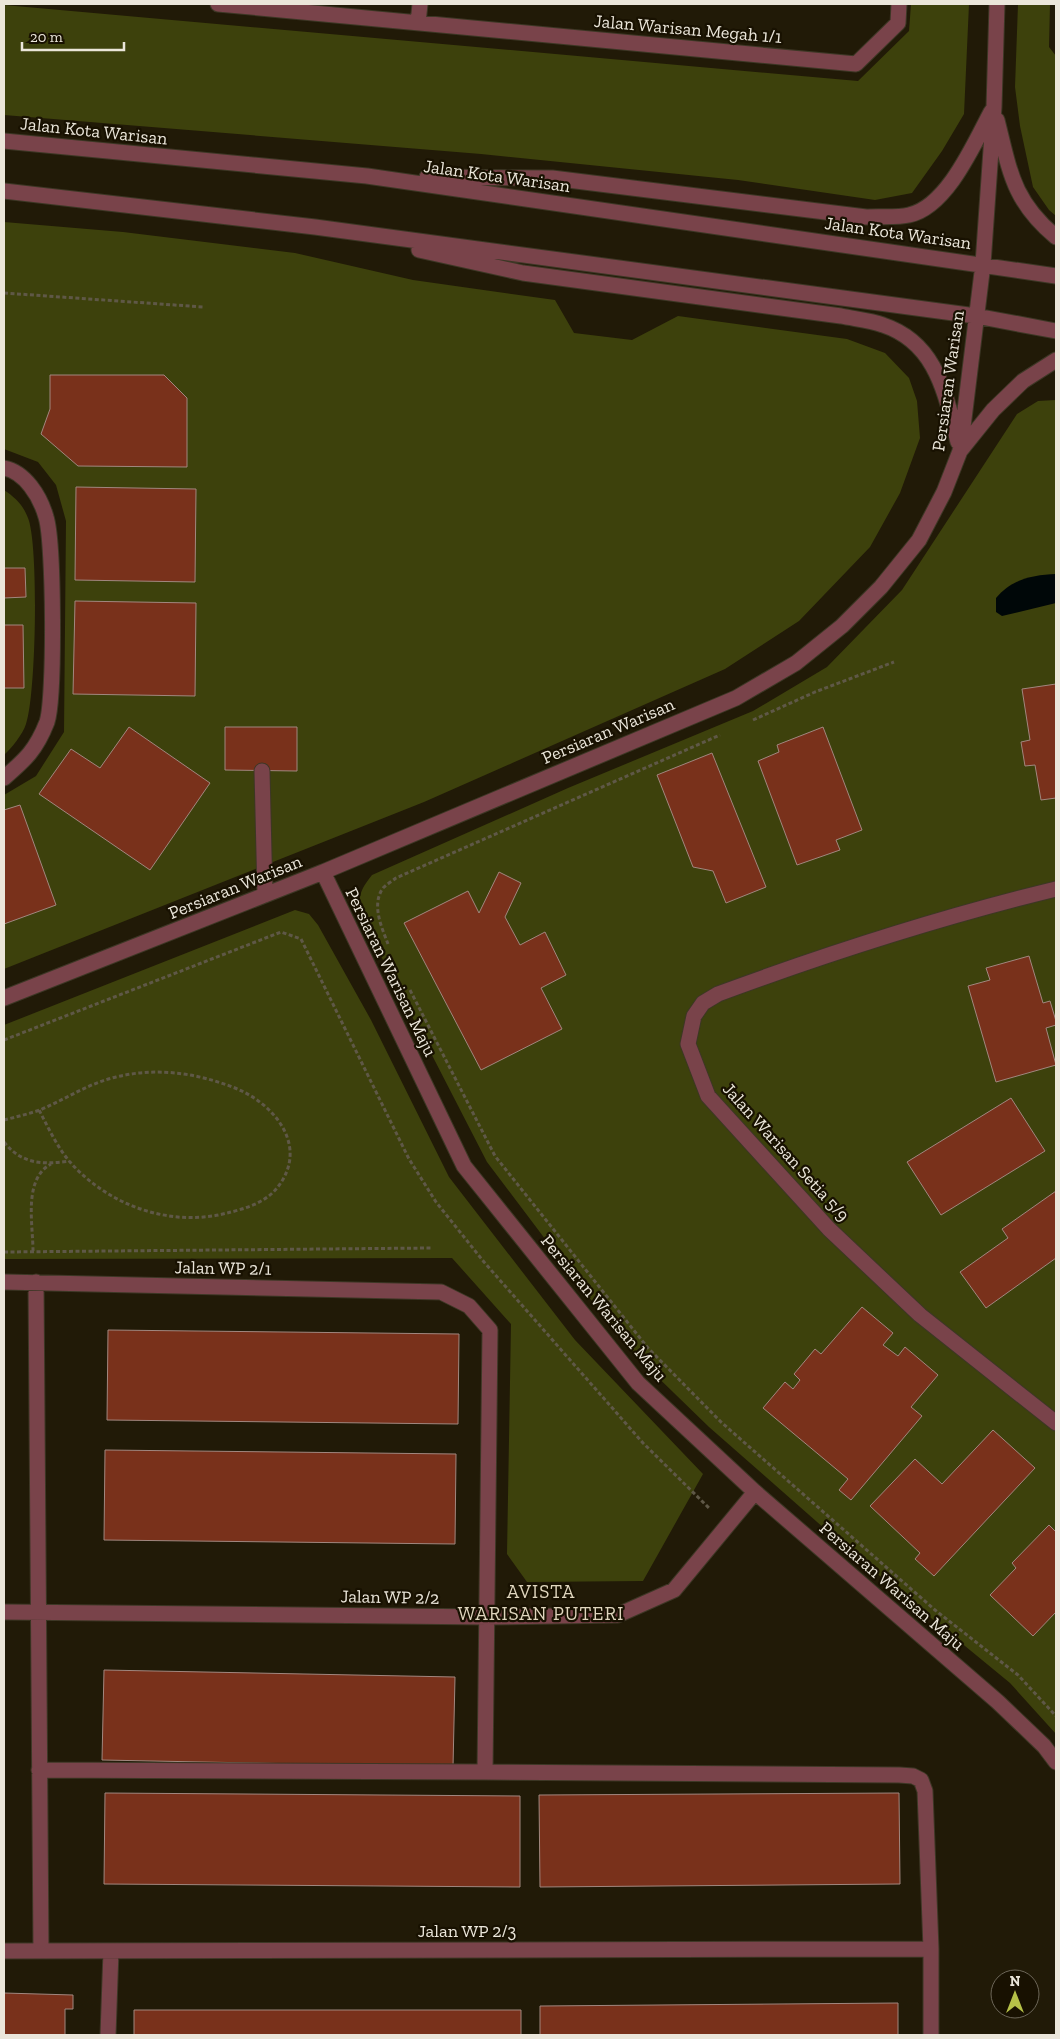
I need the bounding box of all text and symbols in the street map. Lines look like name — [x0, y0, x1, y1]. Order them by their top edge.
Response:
street label: Jalan Warisan Megah 1/1 — [593, 10, 783, 48]
scale bar — [22, 20, 125, 52]
text: 20 m — [30, 28, 63, 46]
street label: Jalan Kota Warisan — [19, 112, 169, 150]
street label: Jalan Kota Warisan — [422, 155, 572, 197]
street label: Jalan Kota Warisan — [823, 212, 973, 254]
street label: Persiaran Warisan — [927, 309, 969, 453]
street label: Persiaran Warisan — [538, 693, 678, 769]
street label: Persiaran Warisan — [165, 850, 306, 924]
street label: Persiaran Warisan Maju — [341, 884, 441, 1060]
street label: Jalan Warisan Setia 5/9 — [718, 1078, 854, 1226]
street label: Persiaran Warisan Maju — [536, 1230, 672, 1386]
street label: Jalan WP 2/1 — [174, 1256, 272, 1280]
street label: Persiaran Warisan Maju — [815, 1517, 969, 1655]
district label: AVISTA WARISAN PUTERI — [458, 1580, 624, 1625]
street label: Jalan WP 2/2 — [340, 1585, 440, 1609]
street label: Jalan WP 2/3 — [418, 1920, 516, 1942]
north arrow — [990, 1969, 1040, 2019]
text: N — [1010, 1973, 1021, 1990]

